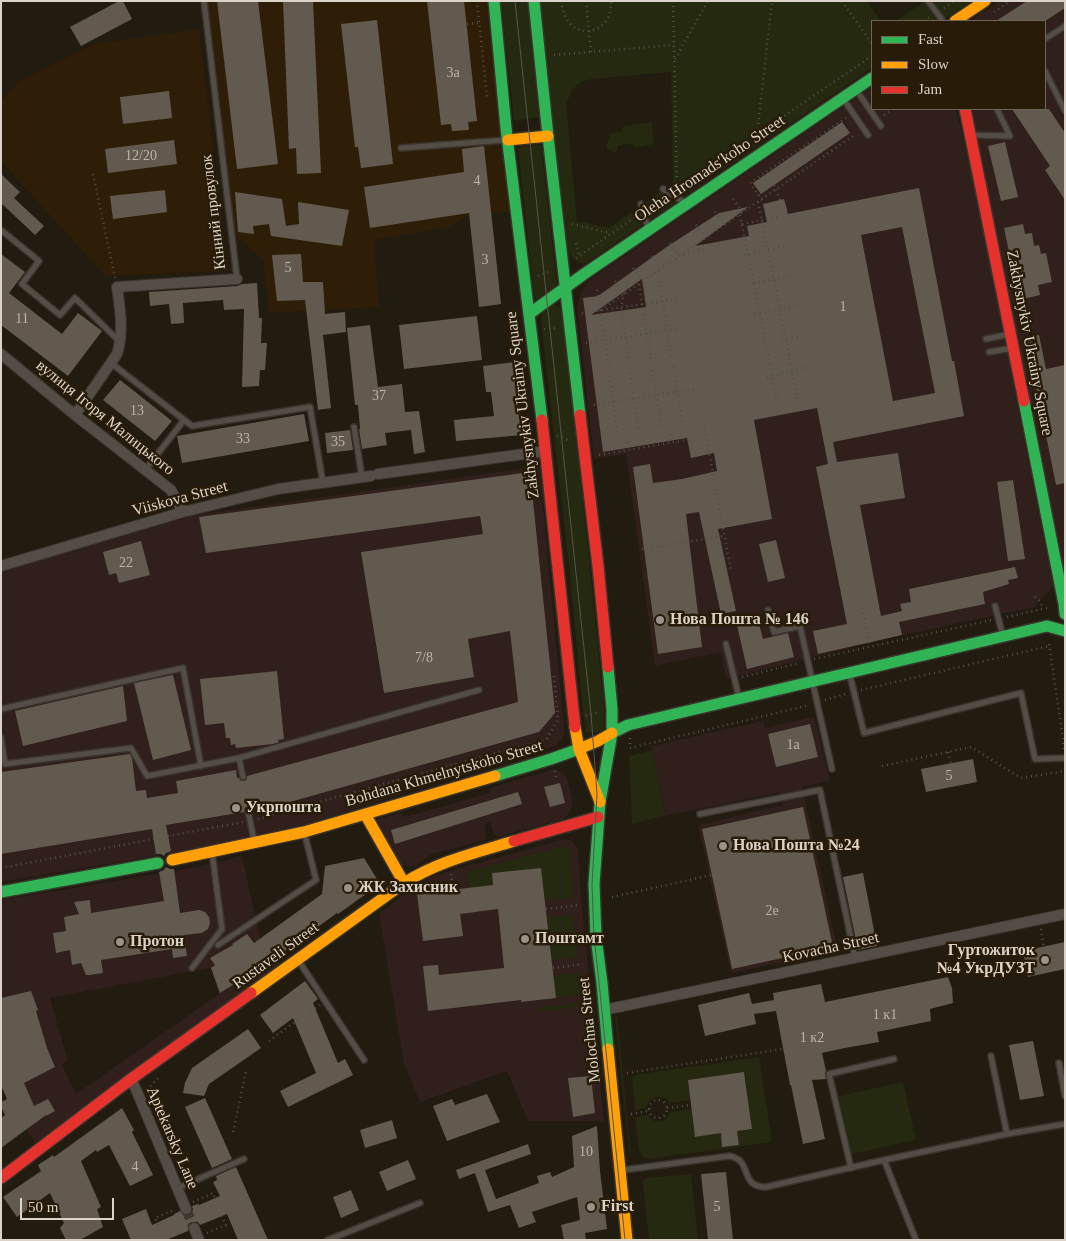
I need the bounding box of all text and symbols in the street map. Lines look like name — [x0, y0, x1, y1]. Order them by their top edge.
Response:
legend — [871, 20, 1046, 110]
text: Fast — [918, 31, 943, 47]
text: Slow — [918, 56, 949, 72]
house number: 3а — [446, 65, 460, 81]
text: Jam — [918, 81, 942, 97]
street label: Oleha Hromadsʹkoho Street — [631, 111, 789, 227]
house number: 12/20 — [125, 148, 157, 164]
street label: Кінний провулок — [197, 153, 231, 271]
house number: 4 — [474, 173, 481, 189]
street label: Zakhysnykiv Ukrainy Square — [1002, 249, 1056, 437]
house number: 3 — [482, 252, 488, 268]
house number: 5 — [284, 260, 292, 276]
house number: 1 — [840, 299, 846, 315]
street label: Zakhysnykiv Ukrainy Square — [502, 310, 544, 500]
house number: 11 — [15, 311, 29, 327]
street label: вулиця Ігоря Малицького — [32, 356, 178, 480]
house number: 37 — [372, 388, 386, 404]
house number: 13 — [130, 403, 144, 419]
house number: 33 — [236, 431, 250, 447]
house number: 35 — [331, 434, 345, 450]
street label: Viiskova Street — [130, 477, 230, 521]
house number: 22 — [119, 555, 133, 571]
place label: Нова Пошта № 146 — [670, 610, 809, 630]
marker: Нова Пошта № 146 — [654, 614, 666, 626]
house number: 7/8 — [415, 650, 433, 666]
street label: Bohdana Khmelnytskoho Street — [343, 737, 545, 811]
house number: 1а — [786, 737, 800, 753]
house number: 5 — [946, 768, 952, 784]
place label: Укрпошта — [246, 798, 321, 818]
marker: Укрпошта — [230, 802, 242, 814]
place label: Нова Пошта №24 — [733, 836, 860, 856]
marker: Нова Пошта №24 — [717, 840, 729, 852]
place label: ЖК Захисник — [358, 878, 458, 898]
marker: ЖК Захисник — [342, 882, 354, 894]
house number: 2е — [765, 903, 779, 919]
street label: Rustaveli Street — [229, 918, 323, 994]
street label: Kovacha Street — [781, 928, 881, 968]
place label: Поштамт — [535, 929, 604, 949]
place label: Протон — [130, 932, 184, 952]
marker: Поштамт — [519, 933, 531, 945]
marker: Протон — [114, 936, 126, 948]
place label: Гуртожиток №4 УкрДУЗТ — [937, 941, 1035, 979]
marker: Гуртожиток №4 УкрДУЗТ — [1039, 954, 1051, 966]
street label: Molochna Street — [575, 976, 605, 1084]
house number: 1 к1 — [873, 1007, 897, 1023]
house number: 1 к2 — [800, 1030, 824, 1046]
street label: Aptekarsky Lane — [142, 1084, 202, 1192]
house number: 10 — [579, 1144, 593, 1160]
house number: 4 — [132, 1159, 138, 1175]
scale bar — [22, 1188, 116, 1220]
place label: First — [601, 1197, 634, 1217]
text: 50 m — [28, 1199, 58, 1215]
house number: 5 — [714, 1199, 720, 1215]
marker: First — [585, 1201, 597, 1213]

